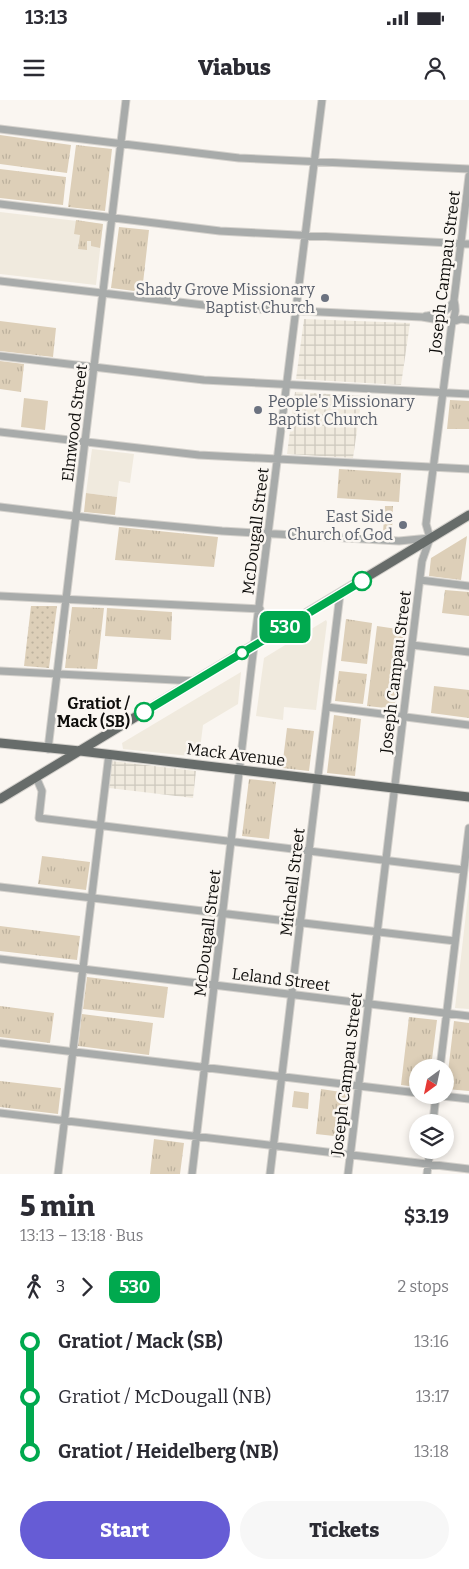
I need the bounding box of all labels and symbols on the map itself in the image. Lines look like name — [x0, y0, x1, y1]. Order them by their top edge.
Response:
street label: Joseph Campau Street — [425, 189, 464, 356]
place label: Shady Grove Missionary Baptist Church — [135, 280, 316, 317]
marker: Shady Grove Missionary Baptist Church — [319, 292, 331, 304]
street label: Elmwood Street — [58, 363, 91, 483]
place label: People's Missionary Baptist Church — [268, 392, 415, 429]
marker: People's Missionary Baptist Church — [252, 404, 264, 416]
street label: McDougall Street — [238, 466, 273, 596]
place label: East Side Church of God — [287, 507, 394, 544]
marker: East Side Church of God — [397, 519, 409, 531]
unlabelled marker — [352, 571, 372, 591]
street label: Joseph Campau Street — [376, 589, 415, 756]
line badge: 530 — [256, 611, 314, 643]
unlabelled marker — [235, 646, 249, 660]
place label: Gratiot / Mack (SB) — [57, 694, 131, 731]
marker: Gratiot / Mack (SB) — [134, 702, 154, 722]
street label: Mack Avenue — [186, 739, 286, 770]
street label: Mitchell Street — [276, 827, 309, 937]
street label: McDougall Street — [190, 868, 225, 998]
street label: Leland Street — [231, 964, 331, 995]
street label: Joseph Campau Street — [327, 991, 366, 1158]
north arrow — [409, 1059, 454, 1104]

